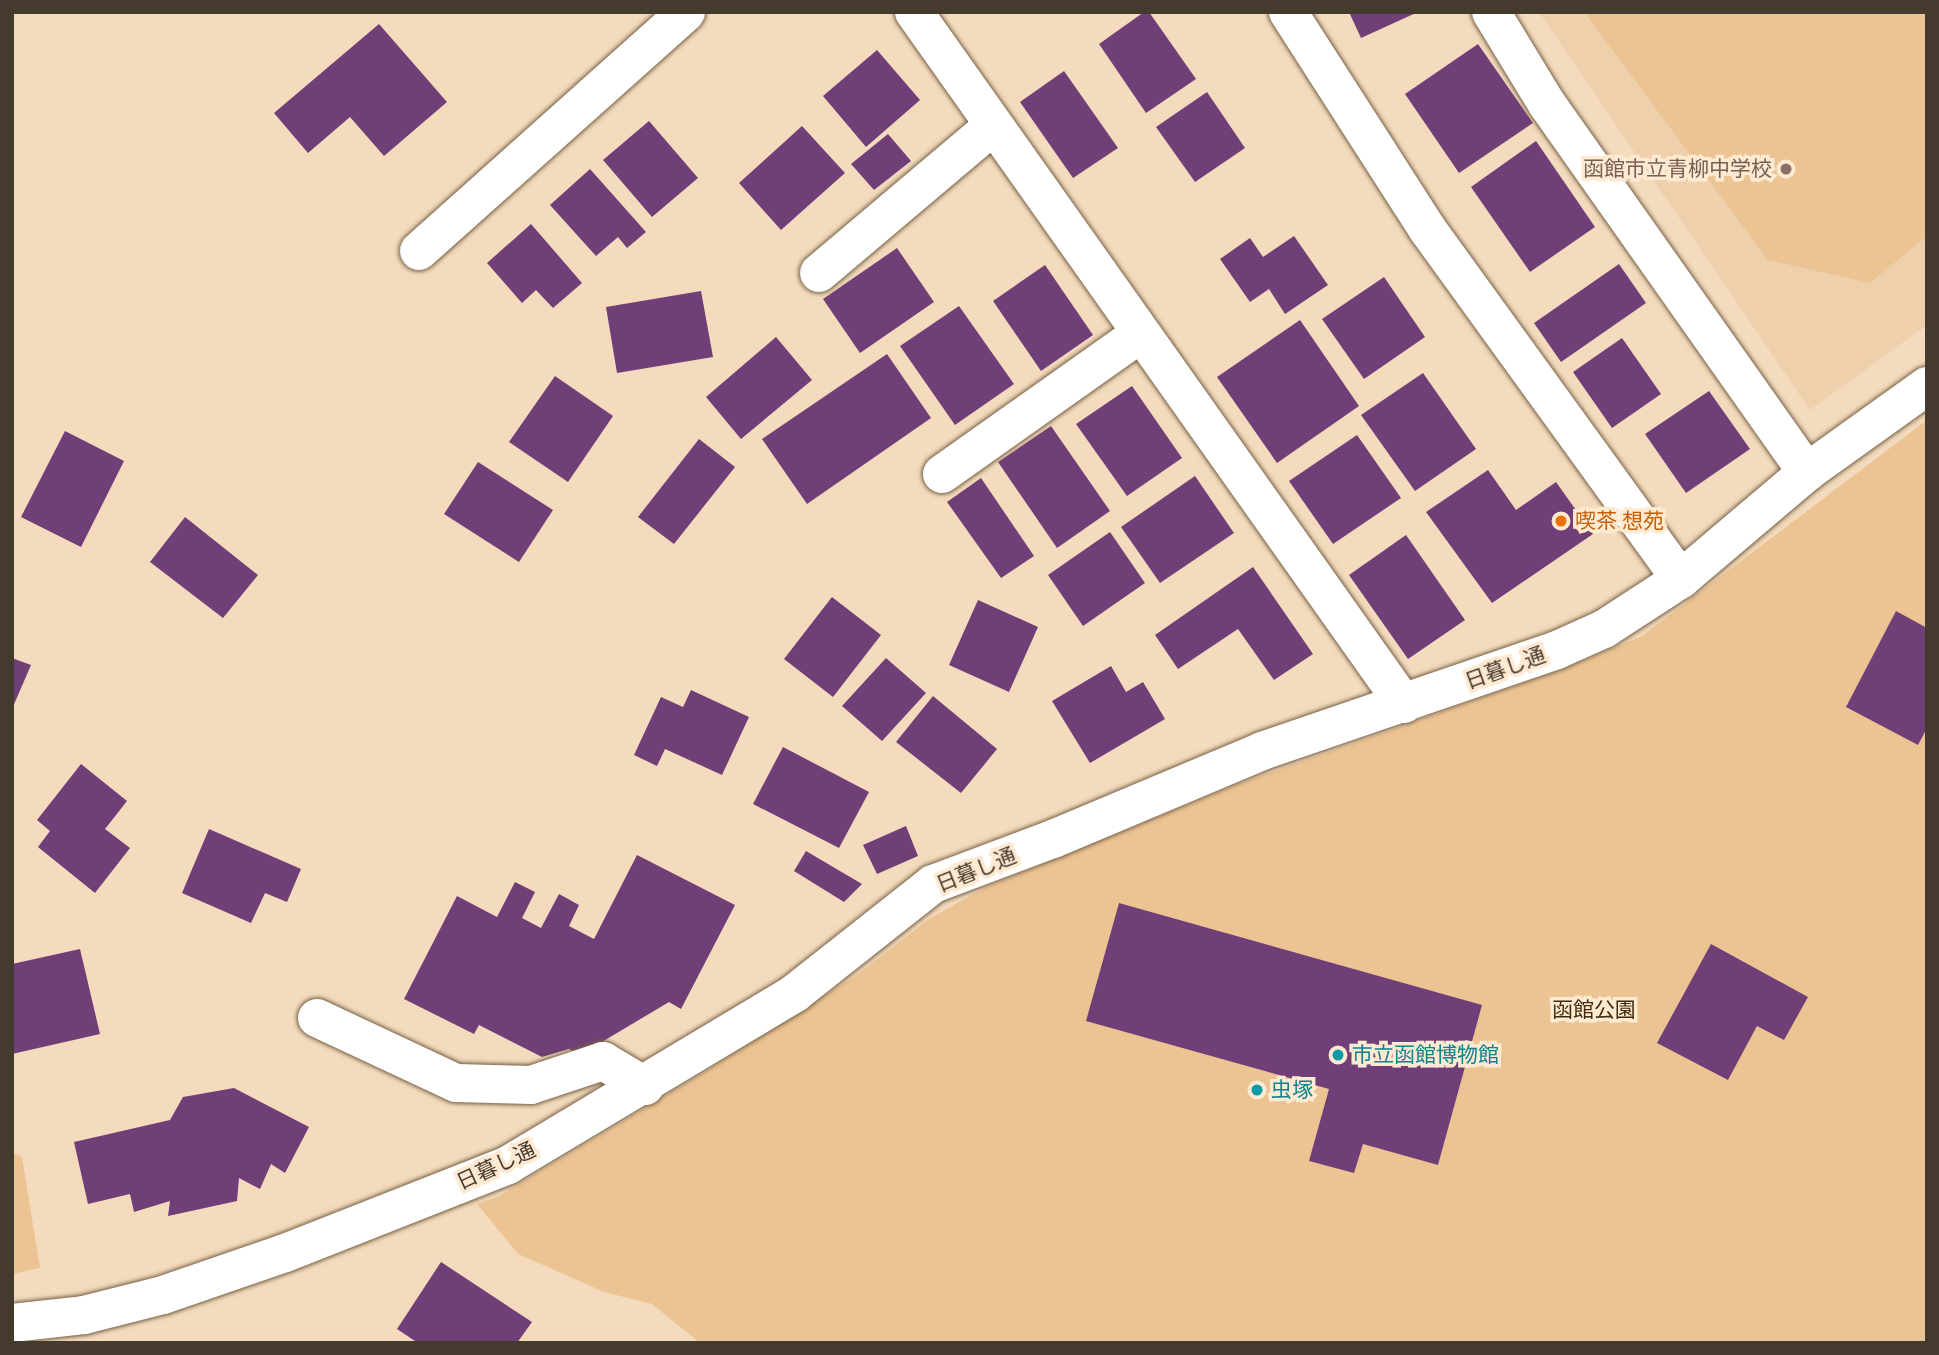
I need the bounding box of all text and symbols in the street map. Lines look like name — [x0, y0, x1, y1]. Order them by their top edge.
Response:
place label: 函館市立青柳中学校 — [1583, 156, 1772, 182]
marker: 函館市立青柳中学校 — [1778, 161, 1794, 177]
place label: 喫茶 想苑 — [1575, 508, 1664, 534]
marker: 喫茶 想苑 — [1553, 513, 1569, 529]
street label: 日暮し通 — [1461, 642, 1549, 694]
street label: 日暮し通 — [932, 843, 1020, 897]
park label: 函館公園 — [1552, 997, 1636, 1023]
place label: 市立函館博物館 — [1352, 1042, 1499, 1068]
marker: 市立函館博物館 — [1330, 1047, 1346, 1063]
place label: 虫塚 — [1271, 1077, 1313, 1103]
marker: 虫塚 — [1249, 1082, 1265, 1098]
street label: 日暮し通 — [453, 1137, 539, 1195]

